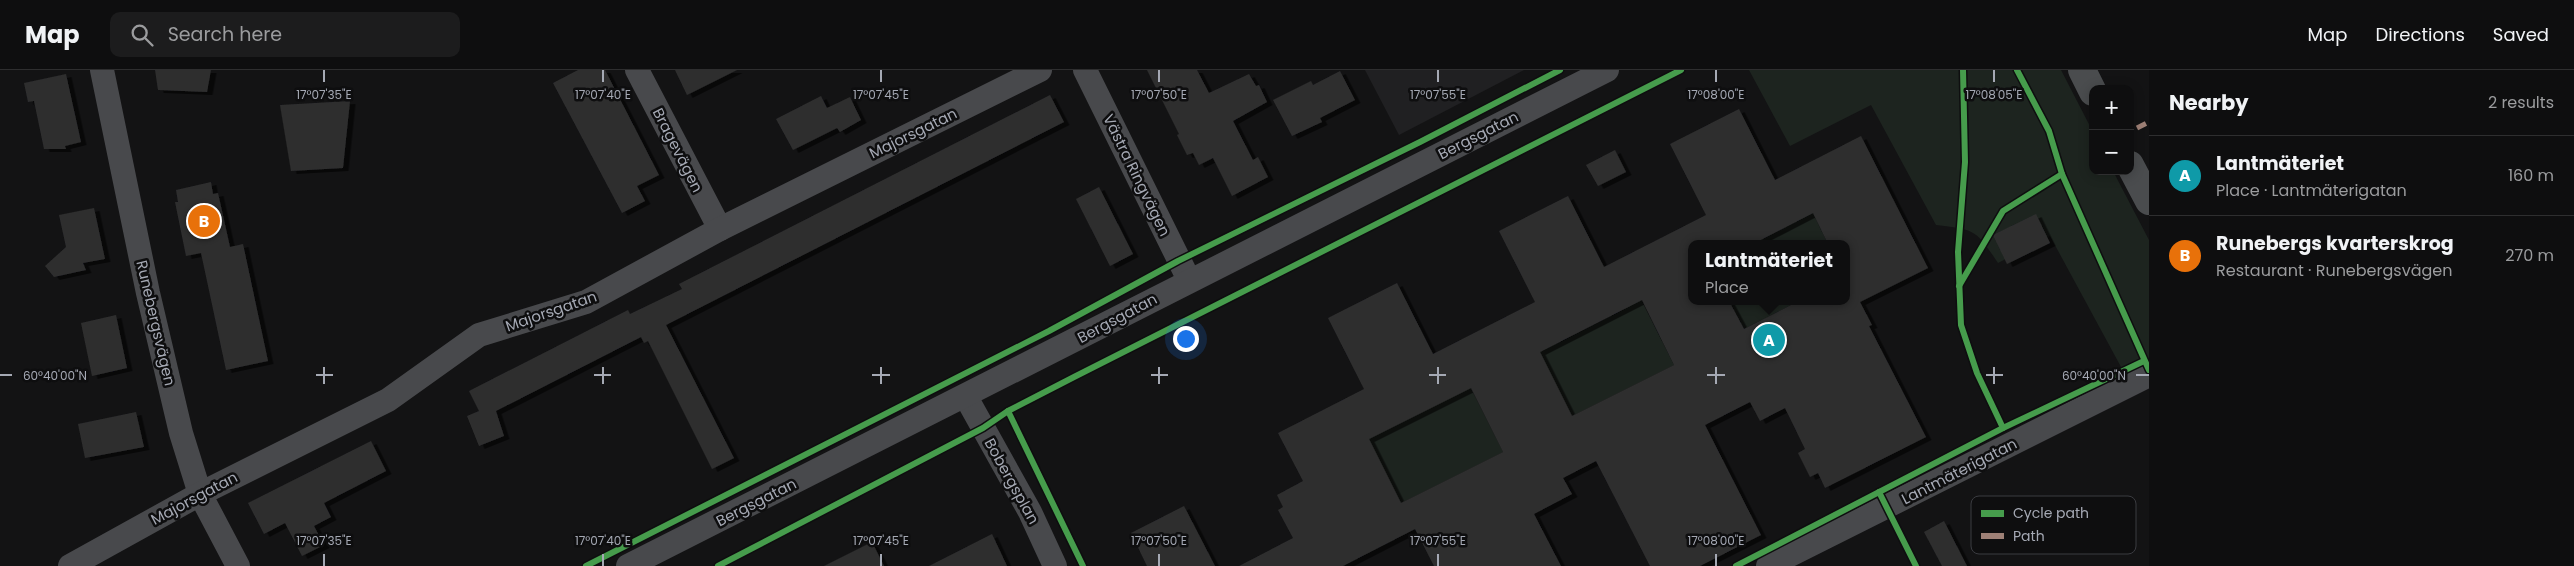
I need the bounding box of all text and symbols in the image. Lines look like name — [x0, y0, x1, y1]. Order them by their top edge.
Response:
search box — [110, 12, 460, 57]
text: Map — [25, 18, 80, 51]
icon: search — [128, 21, 156, 49]
text: Search here — [168, 21, 282, 48]
text: Map — [2308, 22, 2347, 47]
text: Directions — [2375, 22, 2465, 47]
text: Saved — [2493, 22, 2549, 47]
map controls — [2089, 85, 2134, 175]
button: + — [2089, 85, 2134, 130]
text: 17°07'35"E — [296, 86, 352, 103]
text: 17°07'40"E — [575, 86, 631, 103]
text: 17°07'45"E — [853, 86, 909, 103]
text: 17°07'50"E — [1131, 86, 1187, 103]
text: 17°07'55"E — [1410, 86, 1466, 103]
text: 17°08'00"E — [1687, 86, 1745, 103]
text: 17°08'05"E — [1965, 86, 2023, 103]
text: Nearby — [2169, 88, 2249, 117]
text: 2 results — [2488, 91, 2554, 114]
street label: Majorsgatan — [866, 103, 960, 163]
street label: Bragevägen — [648, 104, 708, 196]
street label: Bergsgatan — [1434, 106, 1522, 164]
street label: Västra Ringvägen — [1098, 110, 1176, 240]
button: − — [2089, 130, 2134, 175]
text: Lantmäteriet — [2216, 150, 2344, 177]
text: A — [2179, 164, 2191, 187]
text: 160 m — [2508, 164, 2554, 187]
text: Place · Lantmäterigatan — [2216, 179, 2407, 202]
pin: B — [188, 202, 220, 240]
text: Runebergs kvarterskrog — [2216, 230, 2454, 257]
popup — [1688, 240, 1850, 305]
text: B — [2180, 244, 2190, 267]
text: 270 m — [2505, 244, 2554, 267]
text: Lantmäteriet — [1705, 247, 1833, 274]
street label: Runebergsvägen — [131, 258, 181, 388]
text: Restaurant · Runebergsvägen — [2216, 259, 2452, 282]
text: Place — [1705, 276, 1749, 299]
street label: Majorsgatan — [503, 286, 599, 336]
street label: Bergsgatan — [1073, 288, 1161, 348]
pin: A — [1753, 321, 1785, 359]
your location — [1173, 326, 1199, 352]
text: 60°40'00"N — [23, 367, 87, 384]
text: 60°40'00"N — [2062, 367, 2126, 384]
street label: Lantmäterigatan — [1898, 433, 2020, 509]
street label: Bobergsplan — [980, 434, 1044, 528]
street label: Majorsgatan — [147, 466, 241, 530]
street label: Bergsgatan — [712, 473, 800, 531]
legend — [1971, 496, 2136, 554]
text: Cycle path — [2013, 503, 2089, 523]
text: Path — [2013, 526, 2045, 546]
text: 17°07'35"E — [296, 532, 352, 549]
text: 17°07'40"E — [575, 532, 631, 549]
text: 17°07'45"E — [853, 532, 909, 549]
text: 17°07'50"E — [1131, 532, 1187, 549]
text: 17°07'55"E — [1410, 532, 1466, 549]
text: 17°08'00"E — [1687, 532, 1745, 549]

